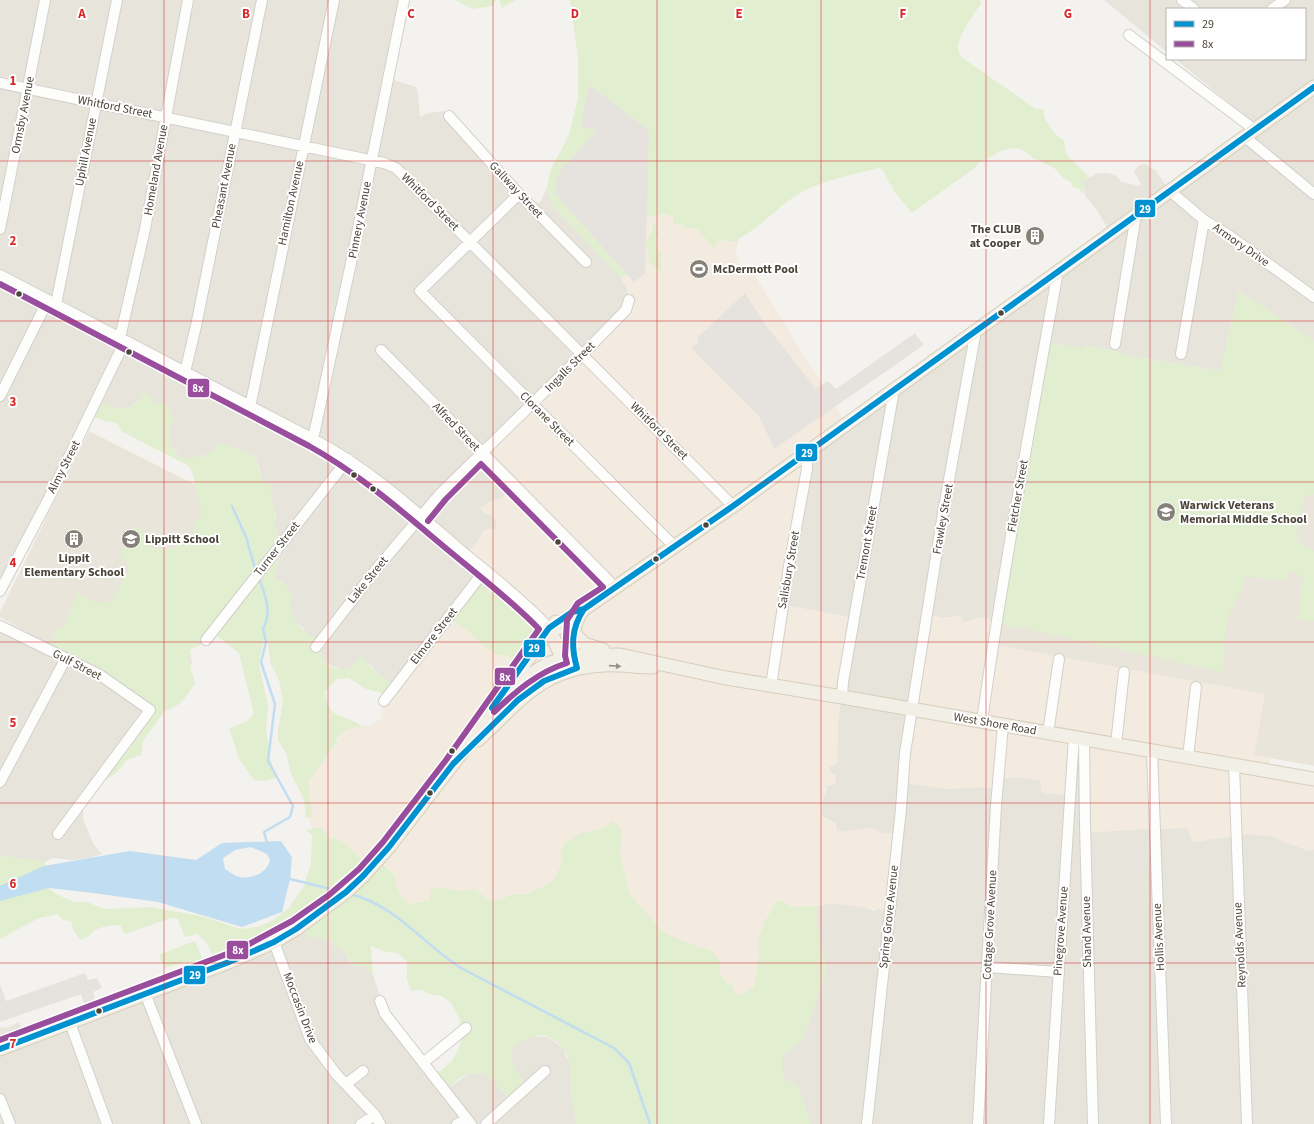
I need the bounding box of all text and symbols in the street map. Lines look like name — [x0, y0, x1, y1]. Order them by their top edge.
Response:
text: A — [77, 5, 86, 23]
text: B — [242, 5, 250, 23]
text: C — [407, 5, 415, 23]
text: D — [571, 5, 579, 23]
text: E — [735, 5, 743, 23]
text: F — [900, 5, 907, 23]
text: G — [1064, 5, 1072, 23]
legend — [1166, 8, 1306, 60]
text: 29 — [1202, 16, 1214, 33]
text: 8x — [1202, 36, 1214, 53]
text: 1 — [10, 72, 17, 90]
street label: Ormsby Avenue — [7, 75, 39, 155]
street label: Whitford Street — [76, 91, 154, 123]
street label: Uphill Avenue — [71, 116, 101, 188]
street label: Homeland Avenue — [140, 123, 172, 217]
street label: Pheasant Avenue — [207, 142, 241, 230]
street label: Gallway Street — [485, 158, 547, 222]
street label: Hamilton Avenue — [274, 159, 308, 247]
street label: Whitford Street — [397, 169, 463, 235]
street label: Pinnery Avenue — [344, 180, 376, 260]
line badge: 29 — [1134, 199, 1156, 218]
text: 29 — [1139, 202, 1151, 217]
street label: Armory Drive — [1209, 219, 1273, 271]
place label: The CLUB at Cooper — [970, 221, 1021, 252]
building icon: The CLUB at Cooper — [1024, 225, 1046, 247]
text: 2 — [10, 232, 17, 250]
sports icon: McDermott Pool — [688, 258, 710, 280]
place label: McDermott Pool — [713, 261, 799, 278]
unlabelled marker — [14, 289, 24, 299]
unlabelled marker — [996, 308, 1006, 318]
street label: Ingalls Street — [541, 338, 599, 396]
unlabelled marker — [124, 347, 134, 357]
line badge: 8x — [187, 378, 210, 398]
text: 8x — [192, 381, 204, 396]
street label: Clorane Street — [516, 388, 578, 450]
text: 3 — [10, 393, 17, 411]
street label: Whitford Street — [626, 398, 692, 464]
street label: Alfred Street — [428, 399, 484, 455]
street label: Almy Street — [43, 437, 85, 497]
line badge: 29 — [795, 443, 818, 462]
text: 29 — [801, 446, 813, 461]
street label: Fletcher Street — [1003, 458, 1033, 534]
unlabelled marker — [349, 470, 359, 480]
street label: Frawley Street — [928, 482, 958, 556]
unlabelled marker — [368, 484, 378, 494]
place label: Warwick Veterans Memorial Middle School — [1180, 497, 1307, 528]
school or university icon: Warwick Veterans Memorial Middle School — [1155, 501, 1177, 523]
street label: Tremont Street — [852, 504, 882, 582]
street label: Turner Street — [250, 518, 304, 580]
unlabelled marker — [701, 520, 711, 530]
building icon: Lippit Elementary School — [63, 528, 85, 550]
school or university icon: Lippitt School — [120, 528, 142, 550]
street label: Salisbury Street — [774, 530, 804, 610]
place label: Lippitt School — [145, 531, 219, 548]
unlabelled marker — [553, 537, 563, 547]
place label: Lippit Elementary School — [24, 550, 124, 581]
street label: Lake Street — [344, 553, 392, 607]
text: 4 — [10, 554, 17, 572]
unlabelled marker — [651, 554, 661, 564]
street label: Elmore Street — [406, 604, 462, 668]
line badge: 29 — [523, 639, 546, 658]
text: 29 — [528, 641, 540, 656]
street label: Gulf Street — [50, 645, 104, 685]
one-way arrow — [609, 662, 622, 669]
line badge: 8x — [494, 667, 516, 686]
text: 8x — [499, 670, 511, 685]
street label: West Shore Road — [952, 708, 1038, 740]
text: 5 — [10, 714, 17, 732]
unlabelled marker — [447, 746, 457, 756]
unlabelled marker — [425, 788, 435, 798]
street label: Spring Grove Avenue — [875, 864, 903, 970]
street label: Cottage Grove Avenue — [979, 870, 1001, 980]
text: 6 — [10, 875, 17, 893]
street label: Pinegrove Avenue — [1049, 886, 1073, 976]
street label: Shand Avenue — [1078, 896, 1096, 968]
street label: Reynolds Avenue — [1229, 902, 1251, 988]
street label: Hollis Avenue — [1149, 903, 1169, 971]
line badge: 8x — [226, 940, 249, 960]
text: 8x — [232, 943, 244, 958]
line badge: 29 — [183, 965, 206, 985]
text: 29 — [189, 968, 201, 983]
street label: Moccasin Drive — [279, 970, 321, 1046]
unlabelled marker — [94, 1006, 104, 1016]
text: 7 — [10, 1035, 17, 1053]

